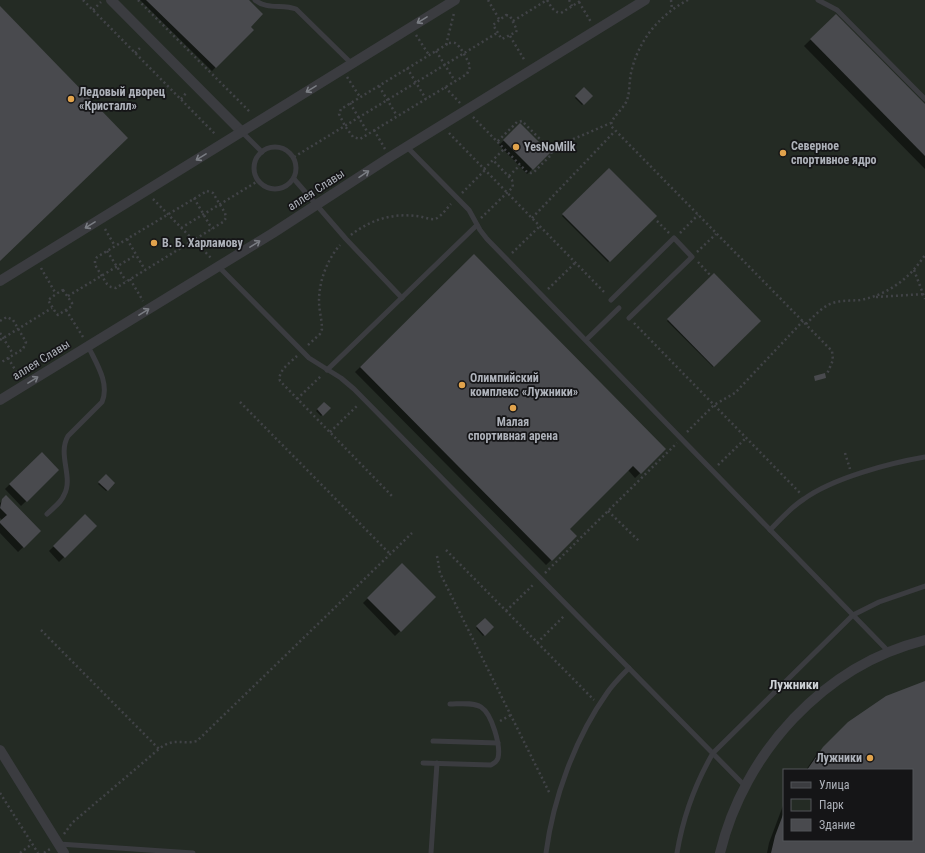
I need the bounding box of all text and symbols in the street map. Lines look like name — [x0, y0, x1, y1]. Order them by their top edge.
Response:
one-way arrow — [416, 17, 428, 25]
place label: Ледовый дворец «Кристалл» — [79, 85, 166, 113]
one-way arrow — [305, 85, 317, 93]
marker: Ледовый дворец «Кристалл» — [66, 94, 76, 104]
place label: Северное спортивное ядро — [791, 139, 877, 167]
place label: YesNoMilk — [524, 140, 576, 154]
marker: YesNoMilk — [511, 142, 521, 152]
marker: Северное спортивное ядро — [778, 148, 788, 158]
one-way arrow — [196, 153, 207, 161]
street label: аллея Славы — [285, 166, 347, 214]
one-way arrow — [358, 170, 369, 178]
one-way arrow — [84, 222, 96, 230]
place label: В. Б. Харламову — [162, 236, 244, 250]
marker: В. Б. Харламову — [149, 238, 159, 248]
one-way arrow — [249, 239, 261, 247]
one-way arrow — [138, 307, 150, 315]
street label: аллея Славы — [10, 337, 72, 383]
place label: Олимпийский комплекс «Лужники» — [470, 371, 578, 399]
one-way arrow — [27, 376, 38, 384]
marker: Олимпийский комплекс «Лужники» — [457, 380, 467, 390]
marker: Малая спортивная арена — [508, 403, 518, 413]
place label: Малая спортивная арена — [468, 415, 558, 443]
district label: Лужники — [769, 677, 819, 692]
place label: Лужники — [816, 751, 862, 765]
marker: Лужники — [865, 753, 875, 763]
legend — [783, 769, 913, 841]
text: Улица — [819, 778, 850, 792]
text: Парк — [819, 798, 844, 812]
text: Здание — [819, 818, 856, 832]

